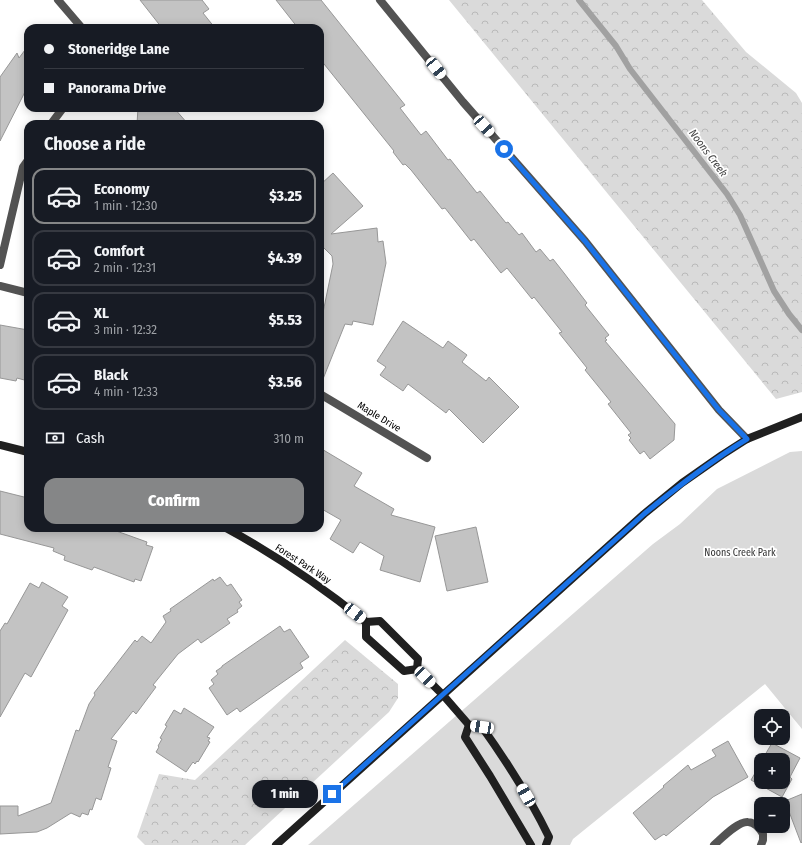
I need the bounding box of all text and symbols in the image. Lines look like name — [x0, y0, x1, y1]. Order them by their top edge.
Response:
text: Stoneridge Lane — [68, 40, 170, 58]
car — [424, 55, 448, 81]
text: Panorama Drive — [68, 79, 166, 97]
car — [472, 113, 496, 139]
water label: Noons Creek — [686, 127, 730, 180]
text: Choose a ride — [44, 133, 146, 155]
route start — [495, 140, 513, 158]
icon: car — [46, 178, 82, 214]
text: Economy — [94, 180, 149, 198]
text: $3.25 — [269, 187, 302, 205]
text: 1 min · 12:30 — [94, 198, 157, 213]
icon: car — [46, 240, 82, 276]
text: Comfort — [94, 242, 145, 260]
text: $4.39 — [268, 249, 302, 267]
text: 2 min · 12:31 — [94, 260, 156, 275]
icon: car — [46, 302, 82, 338]
text: XL — [94, 304, 109, 322]
text: $5.53 — [269, 311, 302, 329]
text: 3 min · 12:32 — [94, 322, 157, 337]
icon: car — [46, 364, 82, 400]
text: Black — [94, 366, 128, 384]
text: $3.56 — [268, 373, 302, 391]
text: 4 min · 12:33 — [94, 384, 158, 399]
street label: Maple Drive — [355, 399, 403, 435]
icon: cash — [44, 427, 66, 449]
text: Cash — [76, 429, 105, 447]
text: 310 m — [274, 431, 304, 446]
button: Confirm — [44, 478, 304, 524]
street label: Forest Park Way — [273, 542, 333, 587]
park label: Noons Creek Park — [704, 547, 776, 559]
car — [342, 601, 368, 625]
car — [412, 664, 438, 690]
map controls — [754, 709, 790, 833]
button: locate — [754, 709, 790, 745]
car — [469, 719, 495, 735]
button: + — [754, 753, 790, 789]
callout: 1 min — [252, 780, 318, 808]
car — [515, 782, 537, 808]
route end — [323, 785, 341, 803]
text: 1 min — [271, 786, 299, 801]
button: − — [754, 797, 790, 833]

